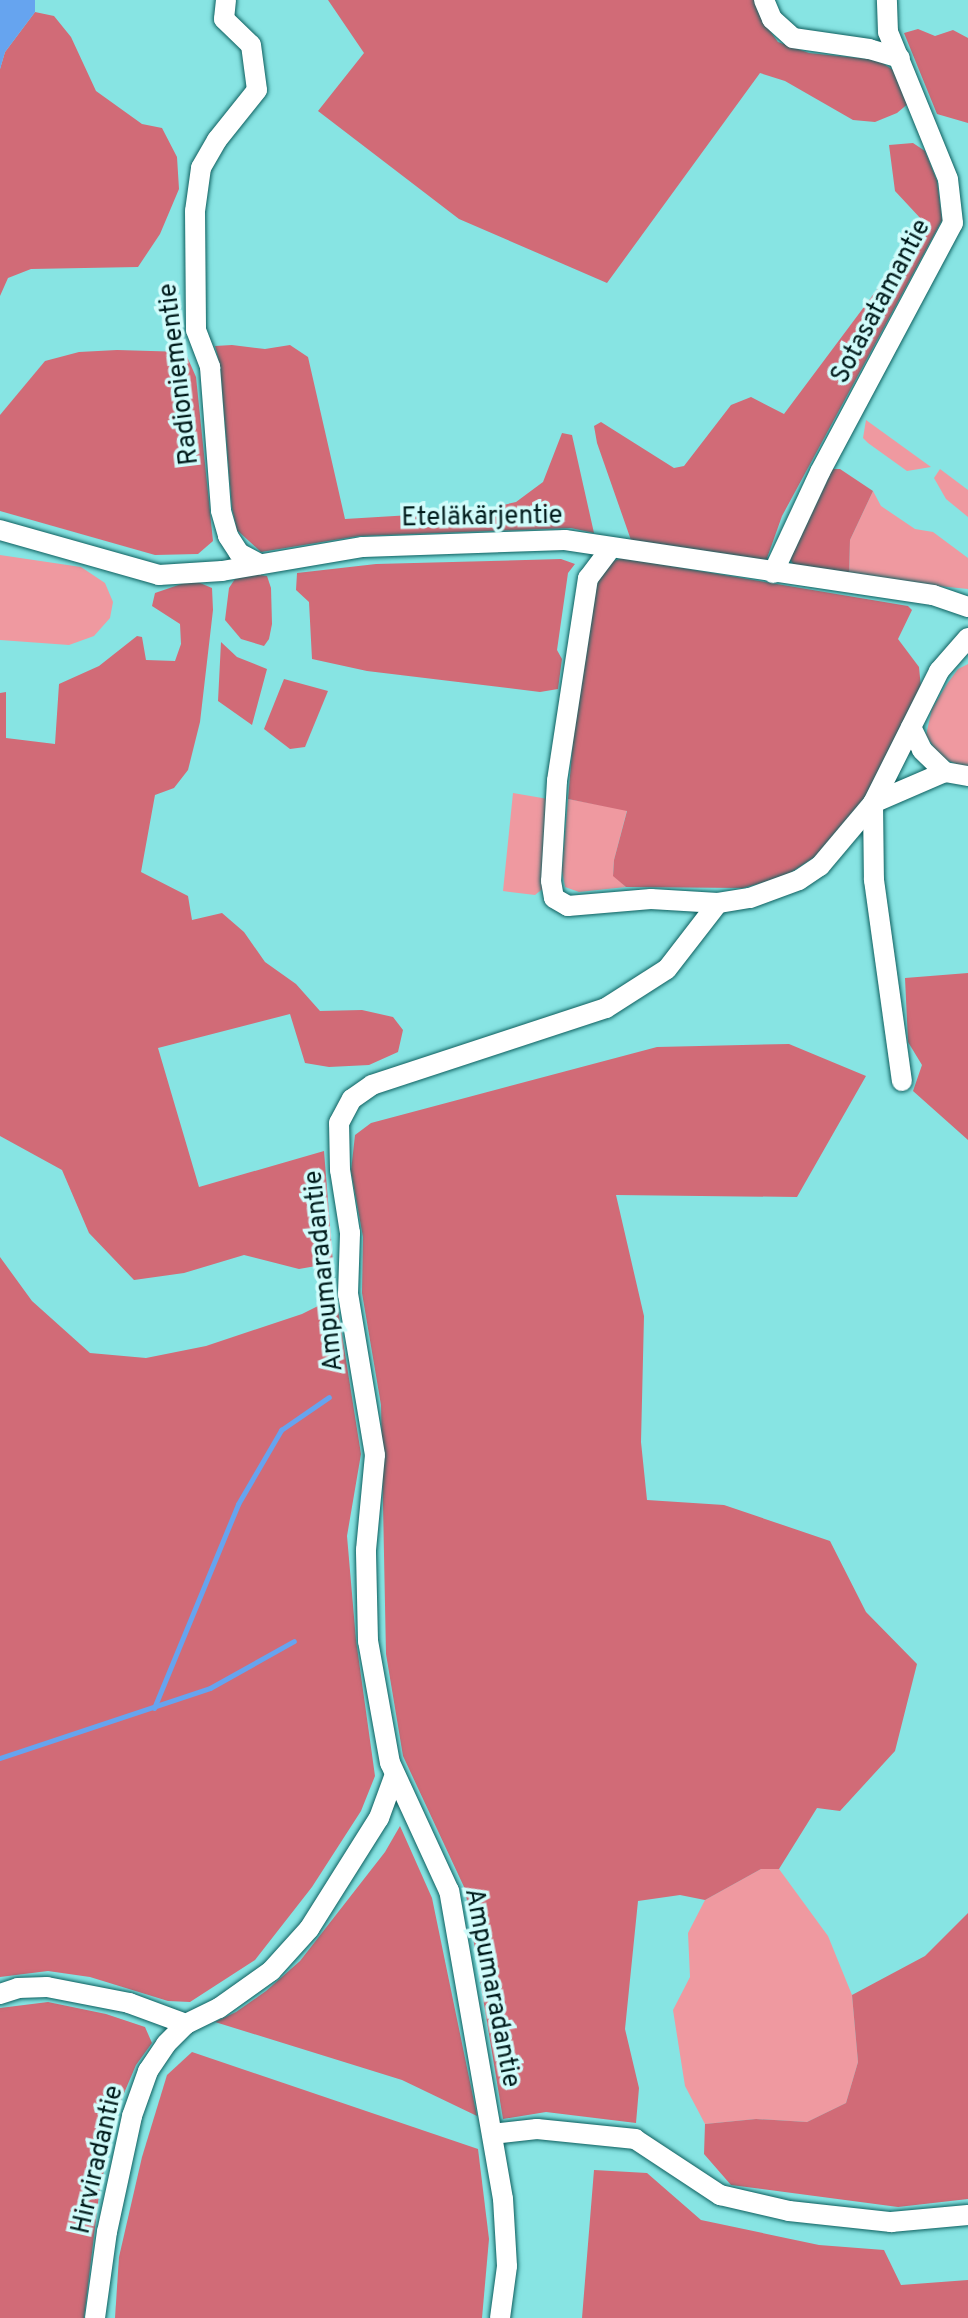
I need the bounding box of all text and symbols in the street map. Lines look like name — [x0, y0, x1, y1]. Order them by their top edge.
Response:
street label: Sotasatamantie — [826, 214, 938, 390]
street label: Radioniementie — [153, 281, 207, 467]
street label: Eteläkärjentie — [401, 501, 563, 535]
street label: Ampumaradantie — [299, 1169, 351, 1373]
street label: Ampumaradantie — [456, 1886, 526, 2090]
street label: Hirviradantie — [67, 2083, 131, 2237]

